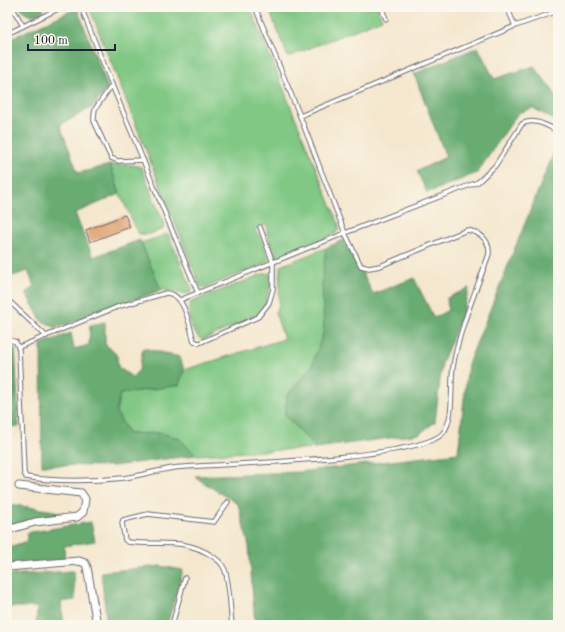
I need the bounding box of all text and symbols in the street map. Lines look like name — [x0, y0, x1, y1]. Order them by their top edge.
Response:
scale bar — [28, 26, 115, 52]
text: 100 m — [34, 35, 68, 47]

